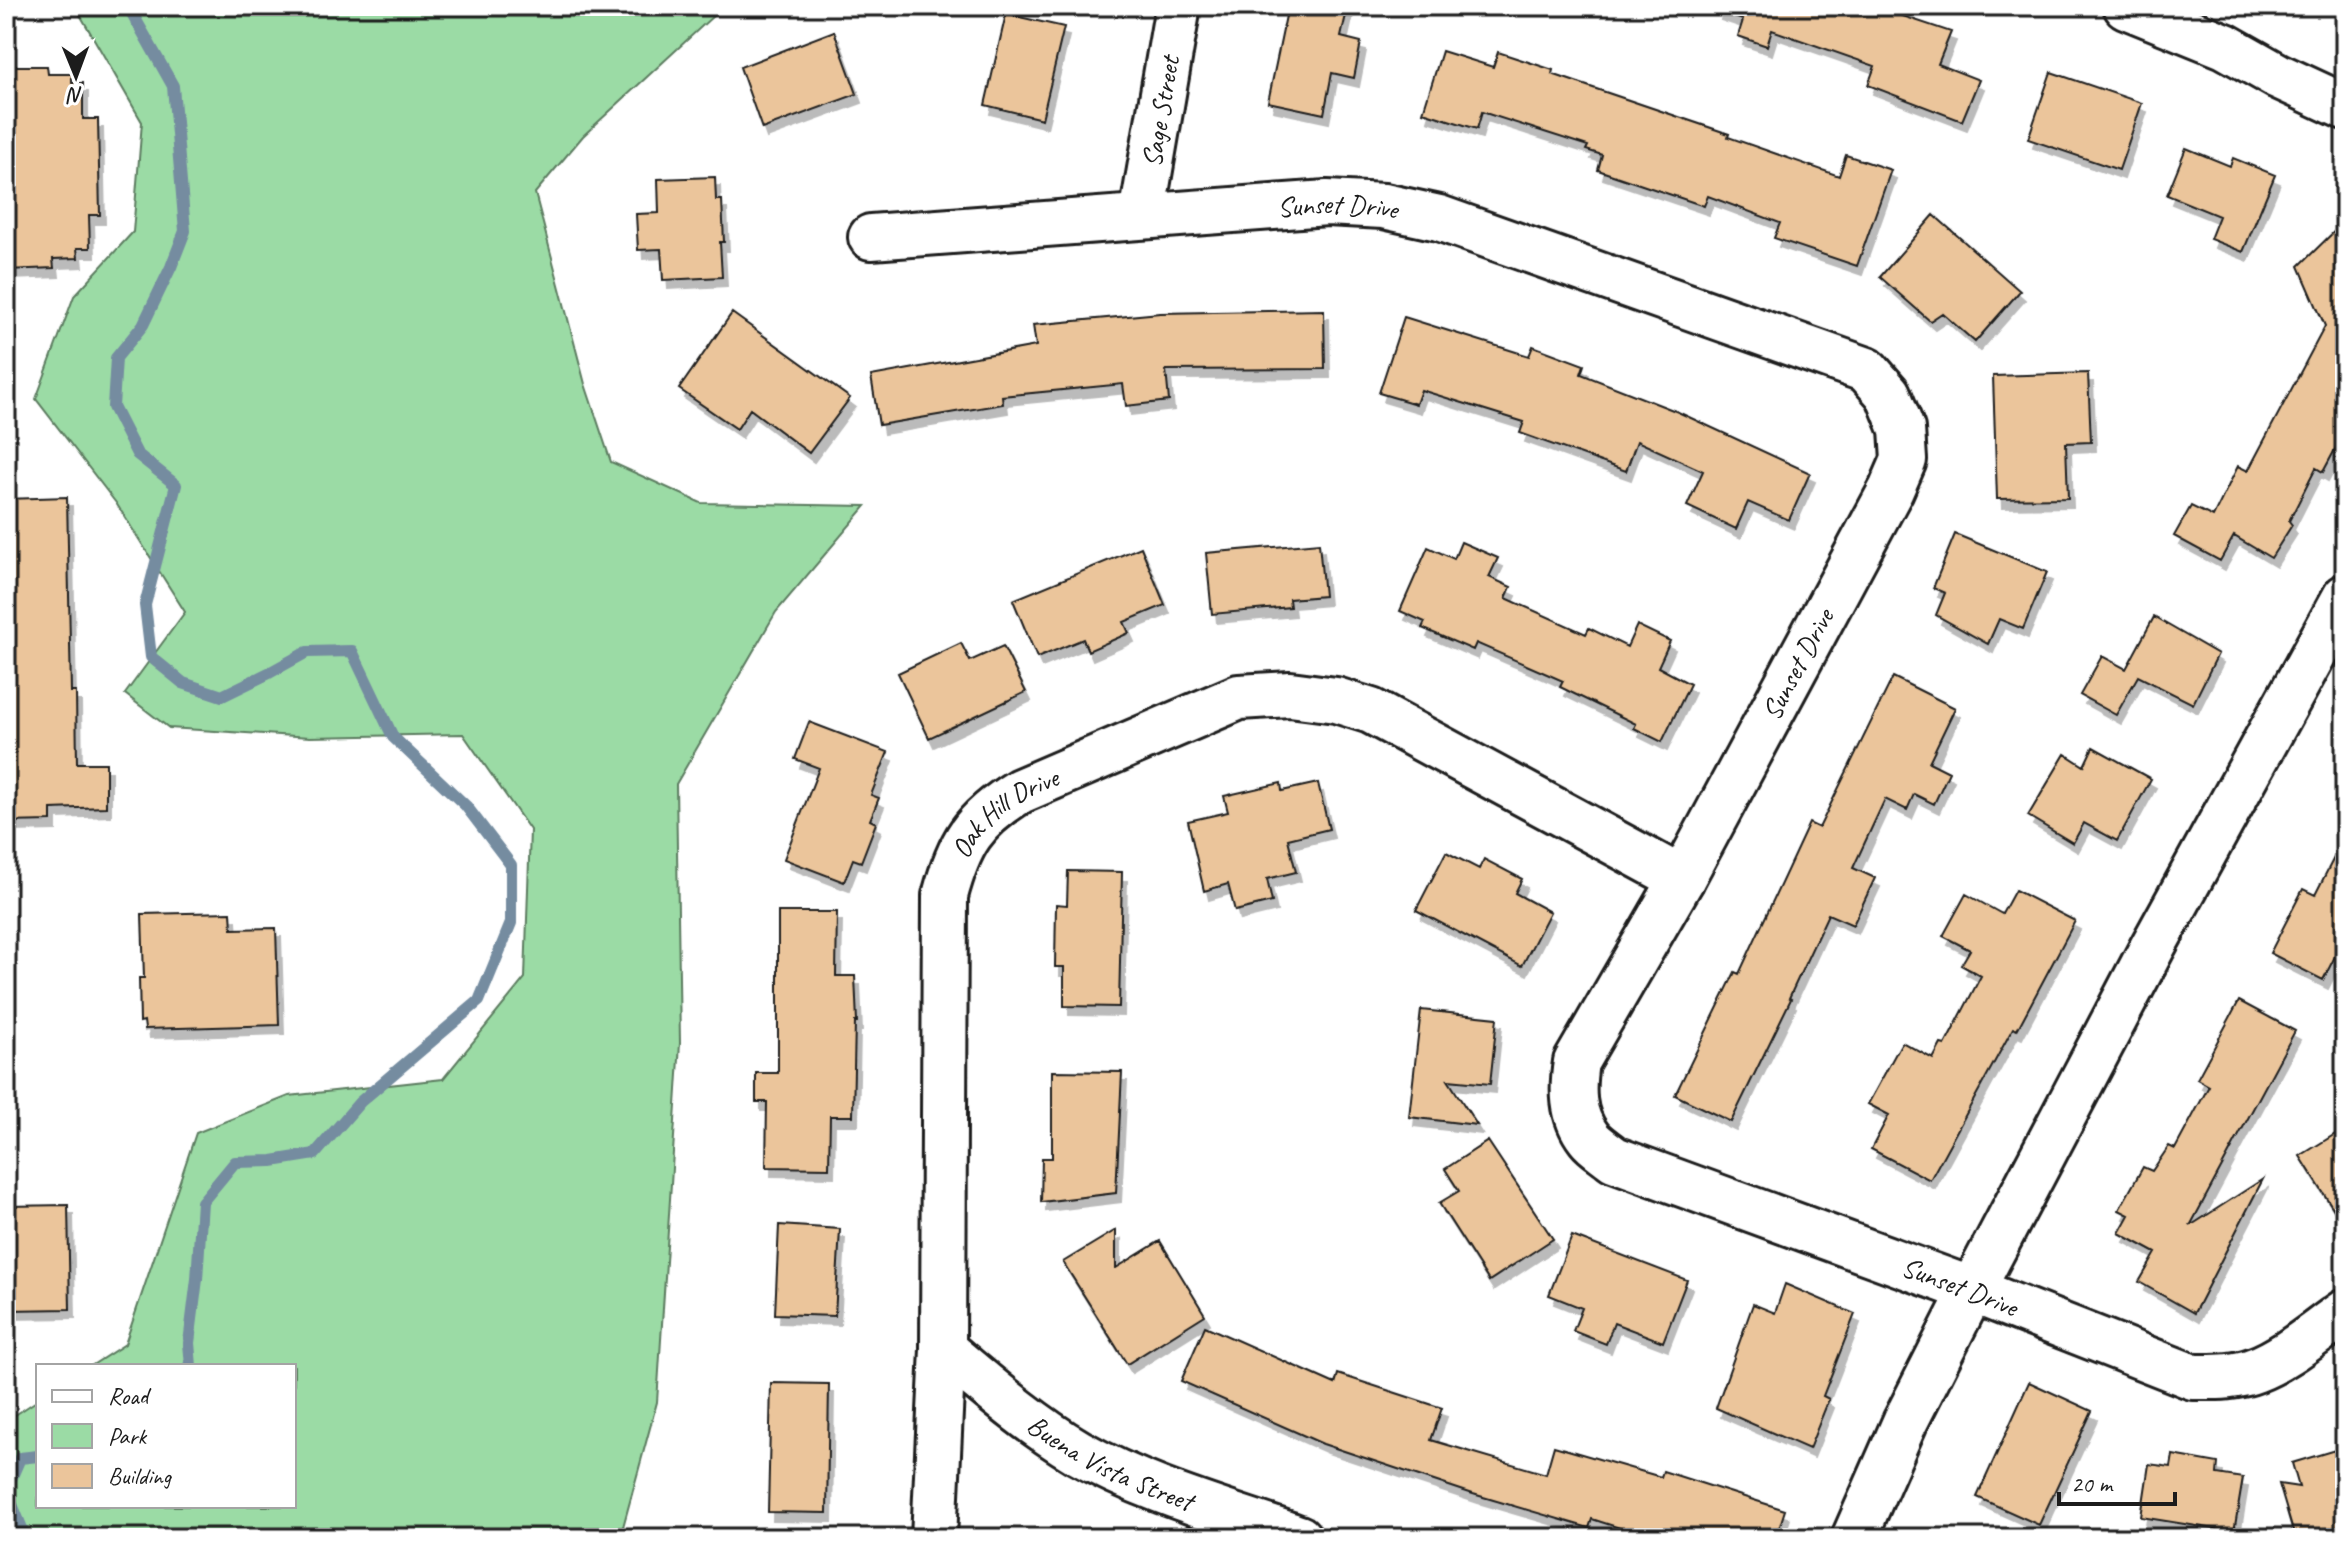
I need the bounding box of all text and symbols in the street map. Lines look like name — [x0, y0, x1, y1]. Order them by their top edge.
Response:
north arrow — [36, 36, 116, 116]
street label: Sage Street — [1134, 51, 1188, 170]
text: N — [66, 81, 83, 109]
street label: Sunset Drive — [1276, 186, 1403, 227]
street label: Sunset Drive — [1754, 601, 1842, 726]
street label: Oak Hill Drive — [943, 759, 1065, 864]
street label: Sunset Drive — [1897, 1249, 2024, 1325]
legend — [36, 1364, 296, 1508]
text: Road — [108, 1381, 152, 1411]
street label: Buena Vista Street — [1021, 1407, 1201, 1520]
text: Park — [108, 1421, 148, 1451]
scale bar — [2059, 1456, 2175, 1506]
text: Building — [108, 1461, 173, 1491]
text: 20 m — [2071, 1469, 2114, 1499]

